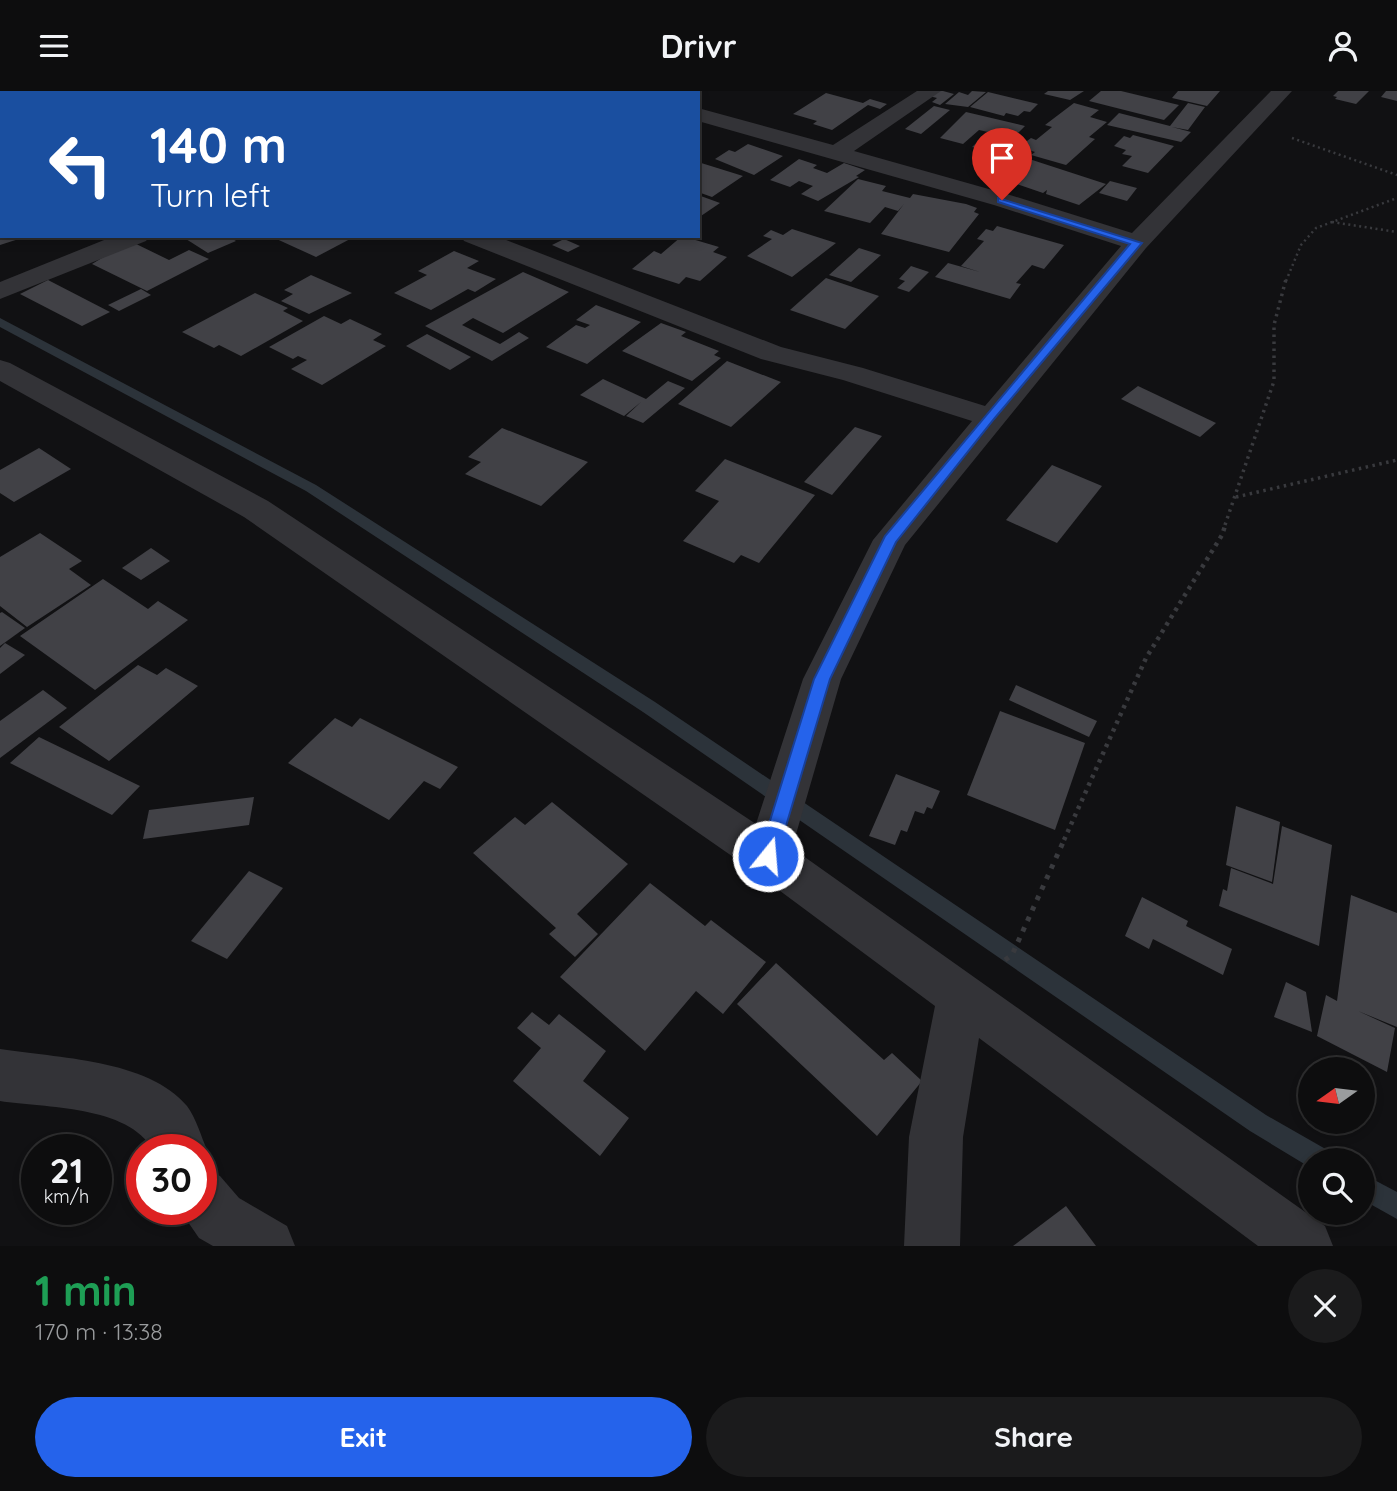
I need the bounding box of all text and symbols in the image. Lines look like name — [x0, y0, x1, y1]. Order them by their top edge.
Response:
text: Drivr — [660, 26, 737, 66]
icon: menu — [35, 27, 73, 65]
icon: person — [1324, 27, 1362, 65]
text: 140 m — [150, 114, 287, 175]
icon: left — [35, 119, 126, 210]
pin — [972, 128, 1032, 200]
icon: arrive — [983, 139, 1021, 177]
text: Turn left — [150, 175, 271, 215]
position arrow — [731, 819, 805, 893]
north arrow — [1298, 1057, 1376, 1134]
map controls — [1298, 1057, 1375, 1225]
speed limit sign: 30 — [126, 1134, 217, 1225]
text: 21 — [50, 1148, 83, 1192]
button: search — [1298, 1148, 1375, 1225]
text: km/h — [44, 1185, 89, 1208]
text: 1 min — [35, 1264, 137, 1317]
button: close — [1288, 1269, 1362, 1343]
text: 170 m · 13:38 — [35, 1317, 163, 1346]
button: Exit — [35, 1397, 692, 1477]
button: Share — [706, 1397, 1362, 1477]

